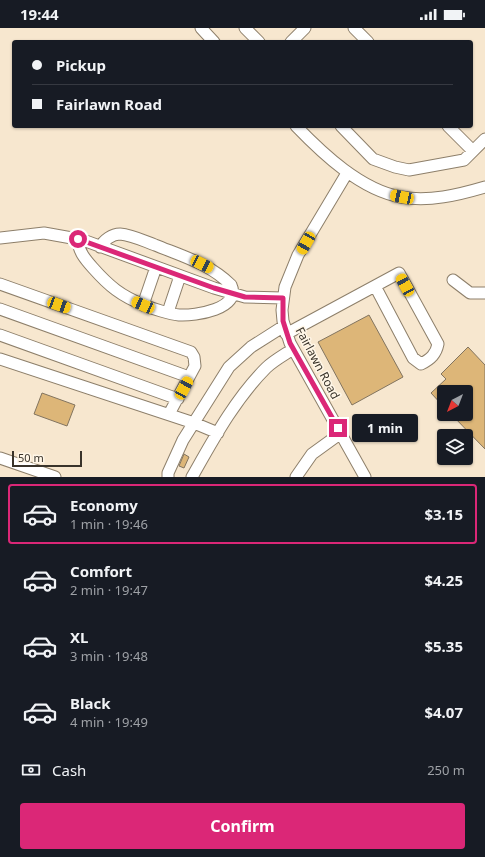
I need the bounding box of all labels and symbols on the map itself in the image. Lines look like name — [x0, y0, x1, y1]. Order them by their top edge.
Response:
car — [389, 189, 415, 205]
route start — [69, 230, 87, 248]
car — [295, 230, 317, 256]
car — [189, 253, 215, 275]
car — [394, 272, 416, 298]
car — [46, 295, 72, 315]
car — [130, 295, 156, 315]
street label: Fairlawn Road — [292, 324, 344, 402]
car — [173, 375, 195, 401]
north arrow — [437, 385, 473, 421]
callout: 1 min — [352, 414, 418, 442]
route end — [329, 419, 347, 437]
scale bar — [12, 449, 82, 468]

